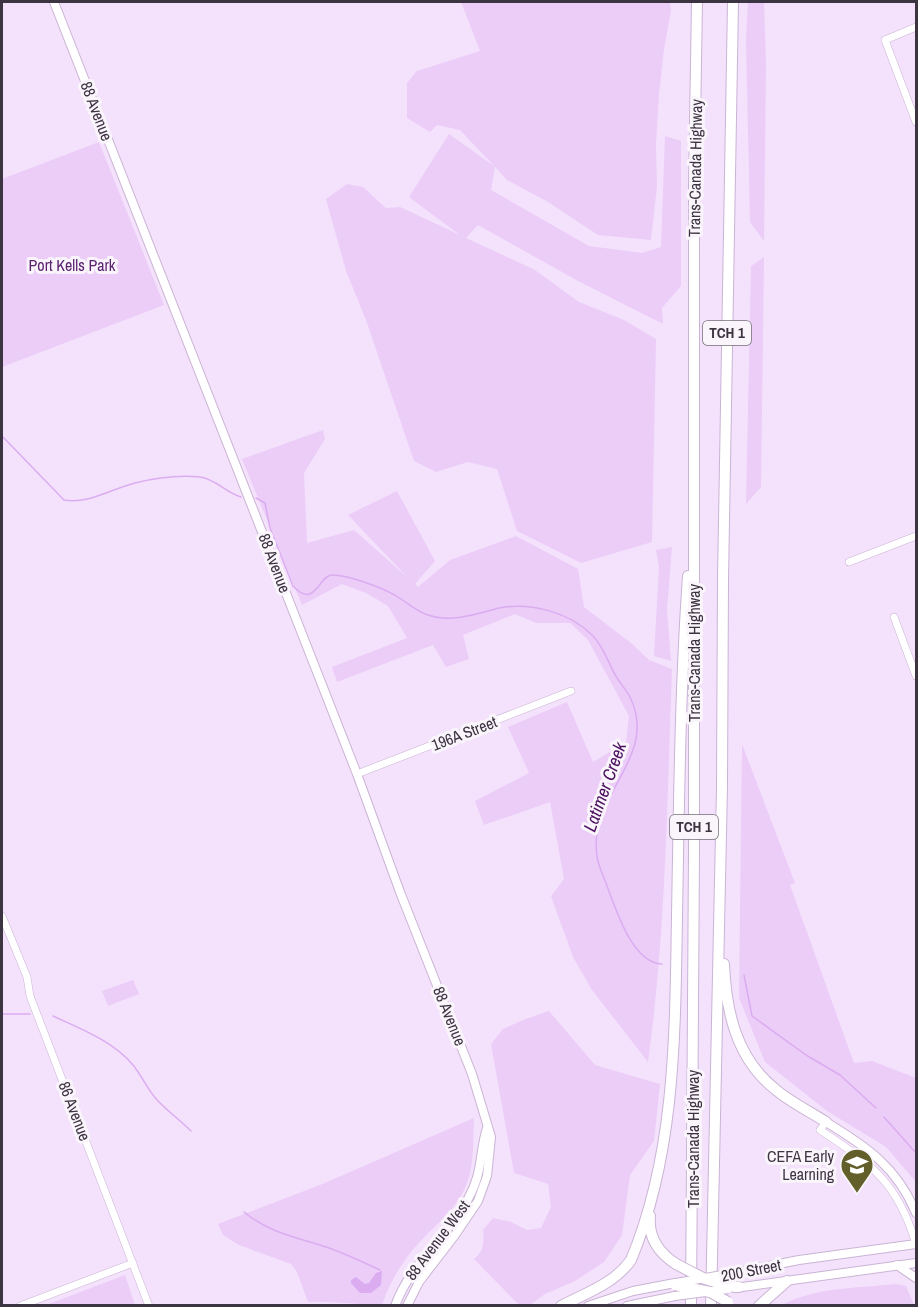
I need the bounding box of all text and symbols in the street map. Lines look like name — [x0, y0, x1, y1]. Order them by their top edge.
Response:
street label: 88 Avenue — [76, 78, 118, 144]
street label: Trans-Canada Highway — [683, 98, 707, 237]
park label: Port Kells Park — [29, 254, 116, 276]
road number: TCH 1 — [703, 321, 751, 345]
street label: 88 Avenue — [254, 530, 296, 596]
street label: Trans-Canada Highway — [683, 584, 705, 722]
street label: 196A Street — [428, 710, 500, 756]
water label: Latimer Creek — [577, 738, 632, 835]
road number: TCH 1 — [670, 815, 718, 839]
street label: 88 Avenue — [428, 983, 472, 1049]
street label: Trans-Canada Highway — [682, 1070, 704, 1208]
street label: 86 Avenue — [54, 1078, 96, 1144]
place label: CEFA Early Learning — [767, 1145, 835, 1185]
school or university icon: CEFA Early Learning — [839, 1147, 875, 1194]
street label: 88 Avenue West — [400, 1195, 475, 1285]
street label: 200 Street — [719, 1253, 783, 1287]

